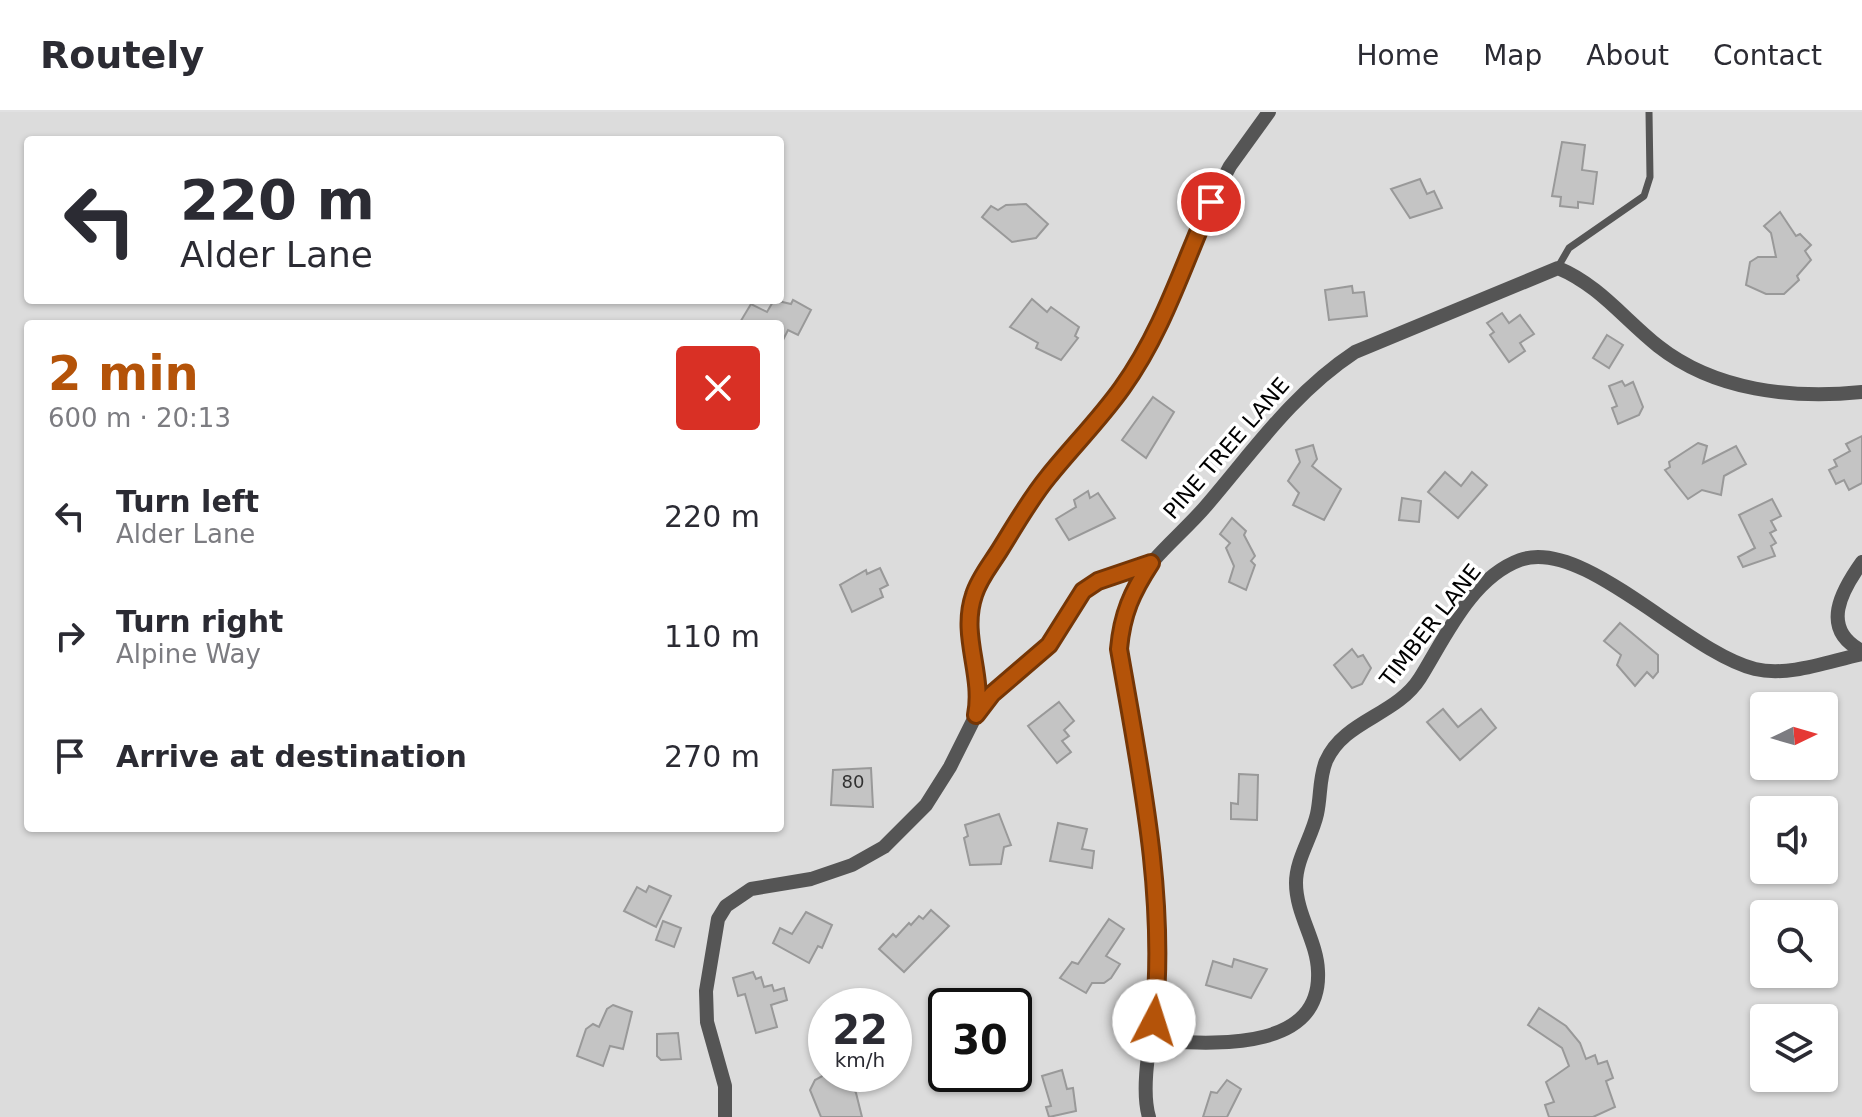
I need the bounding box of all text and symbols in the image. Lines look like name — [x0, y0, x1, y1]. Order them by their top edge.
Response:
text: Routely — [40, 33, 204, 77]
text: Home — [1356, 39, 1439, 72]
text: Map — [1483, 39, 1542, 72]
text: About — [1586, 39, 1669, 72]
text: Contact — [1713, 39, 1822, 72]
text: 220 m — [180, 167, 375, 232]
icon: left — [48, 168, 152, 272]
pin — [1177, 168, 1245, 236]
icon: arrive — [1189, 180, 1233, 224]
text: Alder Lane — [180, 234, 373, 275]
text: 2 min — [48, 345, 199, 401]
button: close — [676, 346, 760, 430]
street label: PINE TREE LANE — [1158, 373, 1294, 524]
text: 600 m · 20:13 — [48, 403, 231, 433]
text: Turn left — [116, 484, 259, 519]
icon: left — [48, 494, 92, 538]
text: 220 m — [664, 499, 760, 534]
text: Alder Lane — [116, 519, 255, 549]
street label: TIMBER LANE — [1374, 559, 1486, 692]
text: Turn right — [116, 604, 283, 639]
icon: right — [48, 614, 92, 658]
text: 110 m — [664, 619, 760, 654]
text: Alpine Way — [116, 639, 261, 669]
north arrow — [1750, 692, 1838, 780]
map controls — [1750, 692, 1838, 1092]
icon: arrive — [48, 734, 92, 778]
text: Arrive at destination — [116, 739, 467, 774]
text: 270 m — [664, 739, 760, 774]
house number: 80 — [842, 771, 864, 792]
button: sound — [1750, 796, 1838, 884]
button: search — [1750, 900, 1838, 988]
position arrow — [1112, 979, 1196, 1063]
speed limit sign: 30 — [928, 988, 1032, 1092]
button: layers — [1750, 1004, 1838, 1092]
text: 22 — [832, 1007, 888, 1053]
text: km/h — [835, 1048, 885, 1072]

